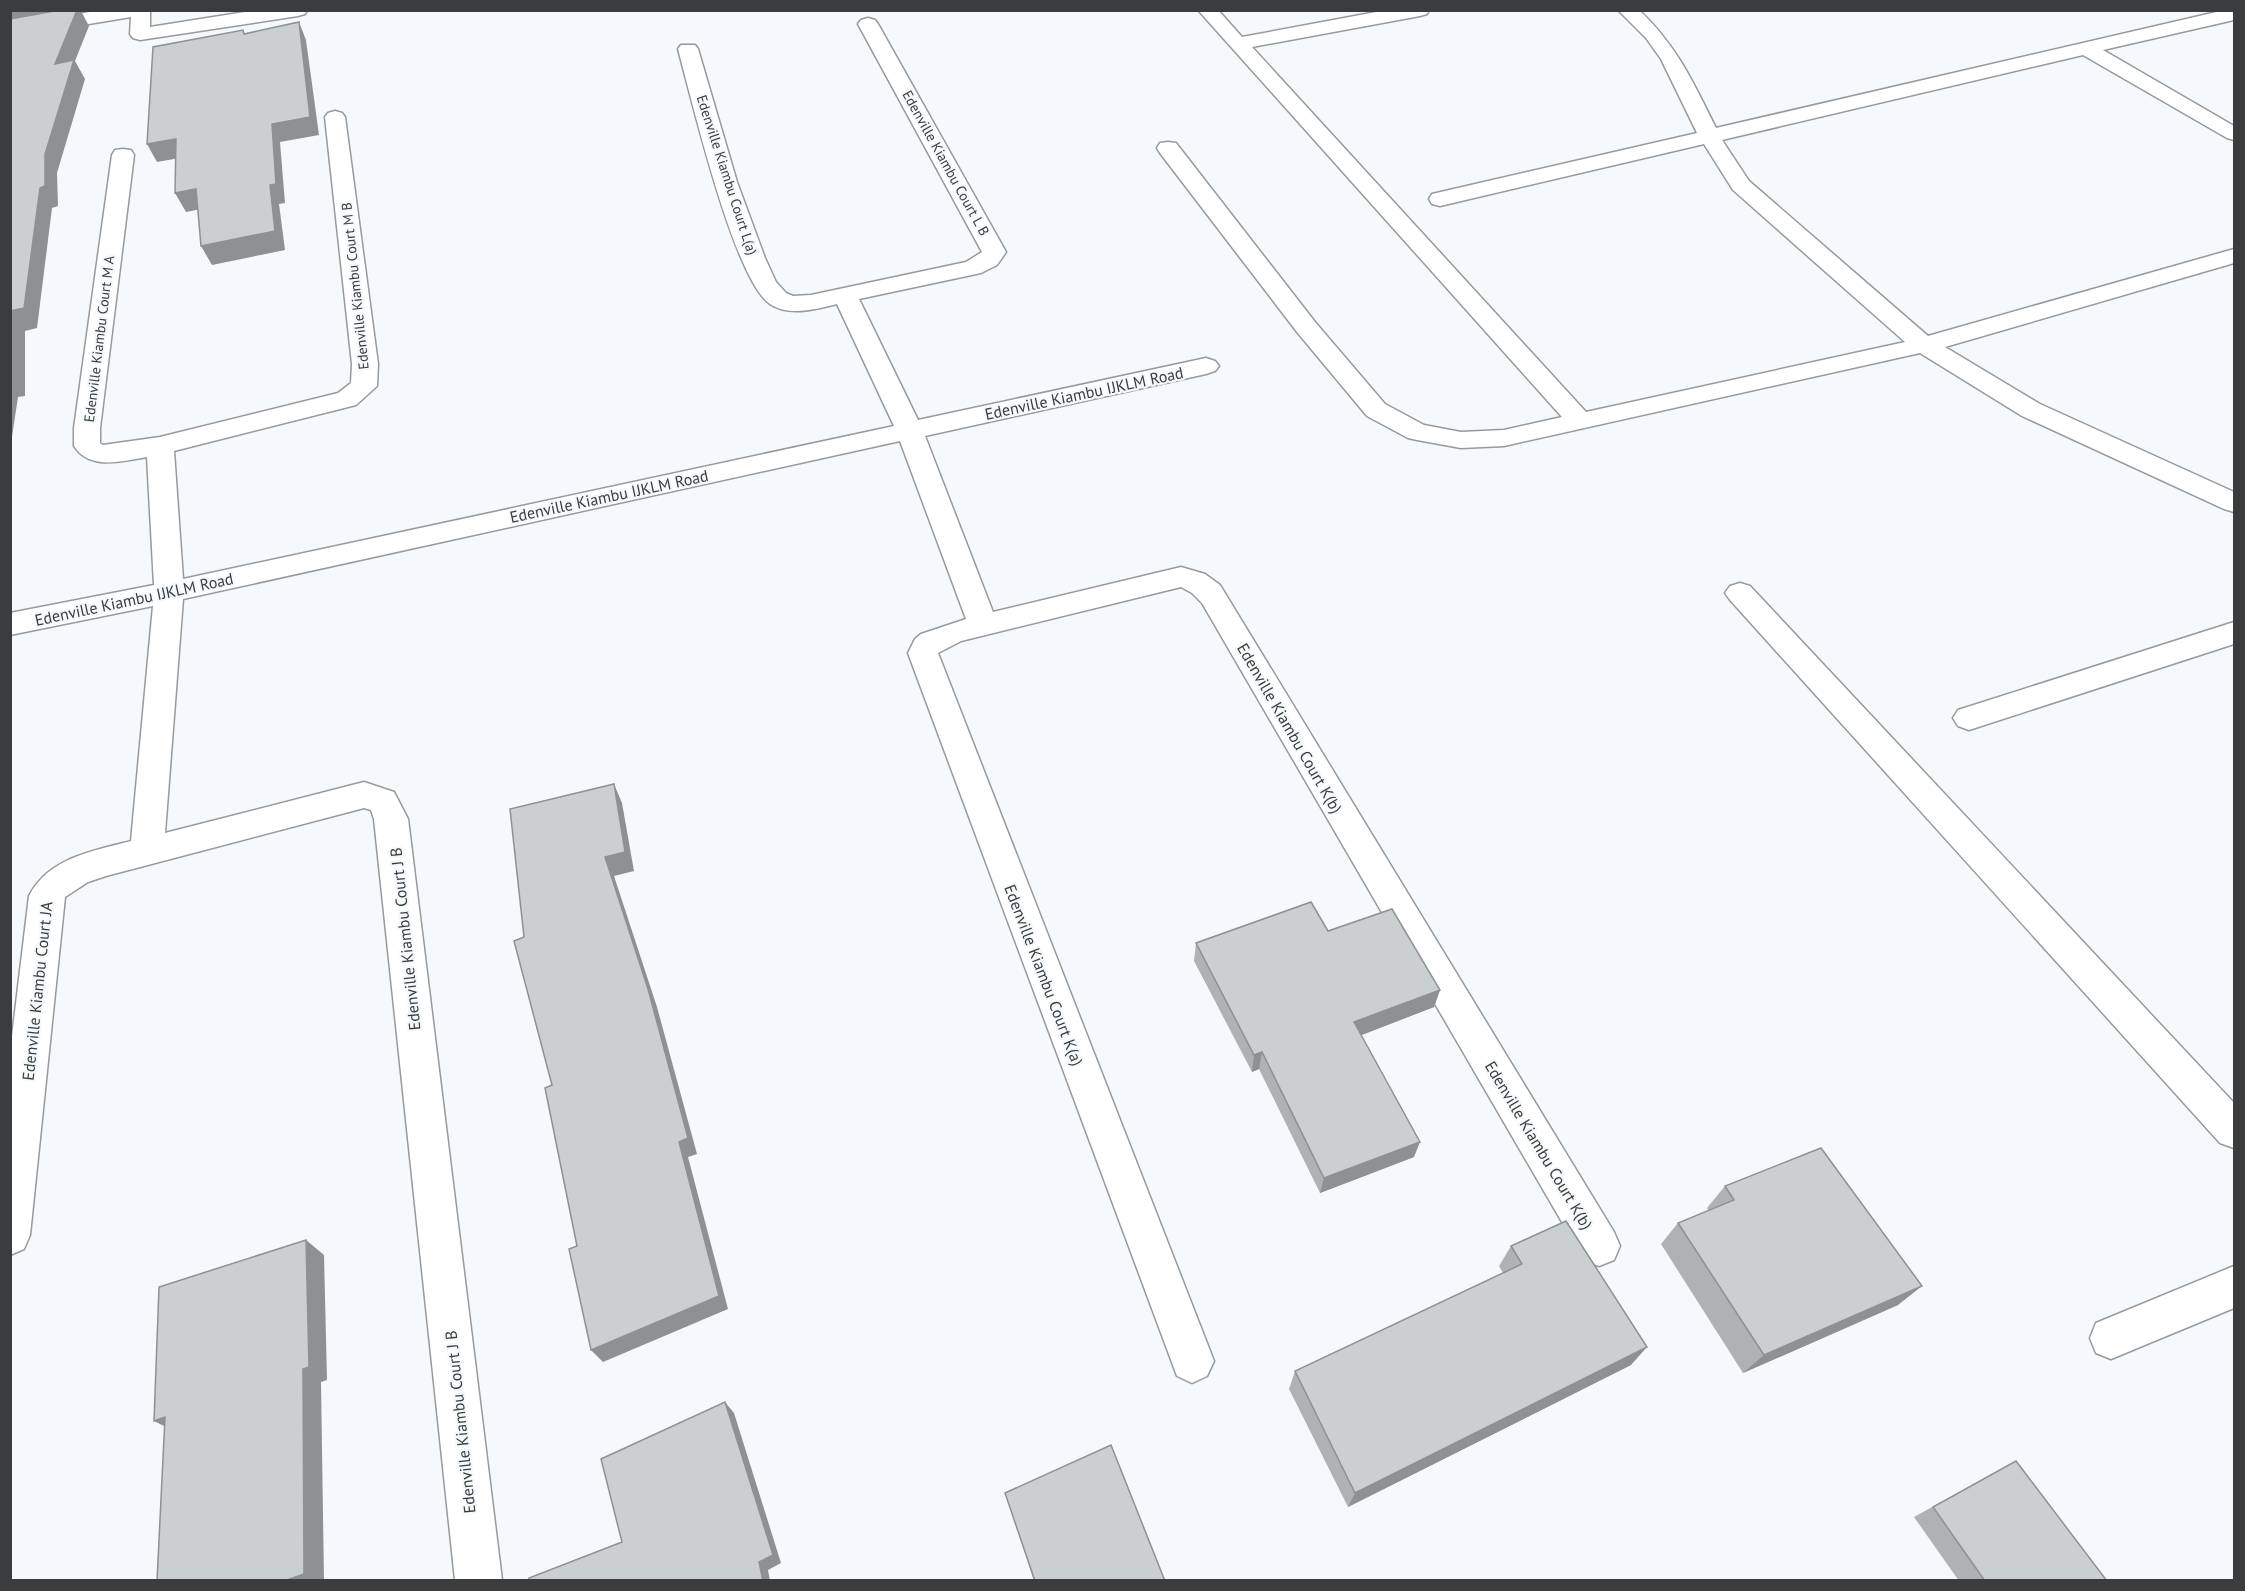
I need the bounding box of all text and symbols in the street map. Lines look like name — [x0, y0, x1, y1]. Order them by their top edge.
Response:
street label: Edenville Kiambu Court L B — [898, 87, 994, 239]
street label: Edenville Kiambu Court L(a) — [693, 93, 761, 257]
street label: Edenville Kiambu Court M B — [337, 202, 373, 370]
street label: Edenville Kiambu Court M A — [80, 254, 118, 423]
street label: Edenville Kiambu IJKLM Road — [983, 362, 1185, 424]
street label: Edenville Kiambu IJKLM Road — [508, 465, 710, 527]
street label: Edenville Kiambu IJKLM Road — [33, 568, 235, 630]
street label: Edenville Kiambu Court K(b) — [1233, 639, 1347, 817]
street label: Edenville Kiambu Court J B — [385, 846, 425, 1032]
street label: Edenville Kiambu Court K(a) — [1000, 882, 1088, 1068]
street label: Edenville Kiambu Court JA — [18, 900, 56, 1081]
street label: Edenville Kiambu Court K(b) — [1481, 1057, 1597, 1233]
street label: Edenville Kiambu Court J B — [440, 1329, 480, 1515]

